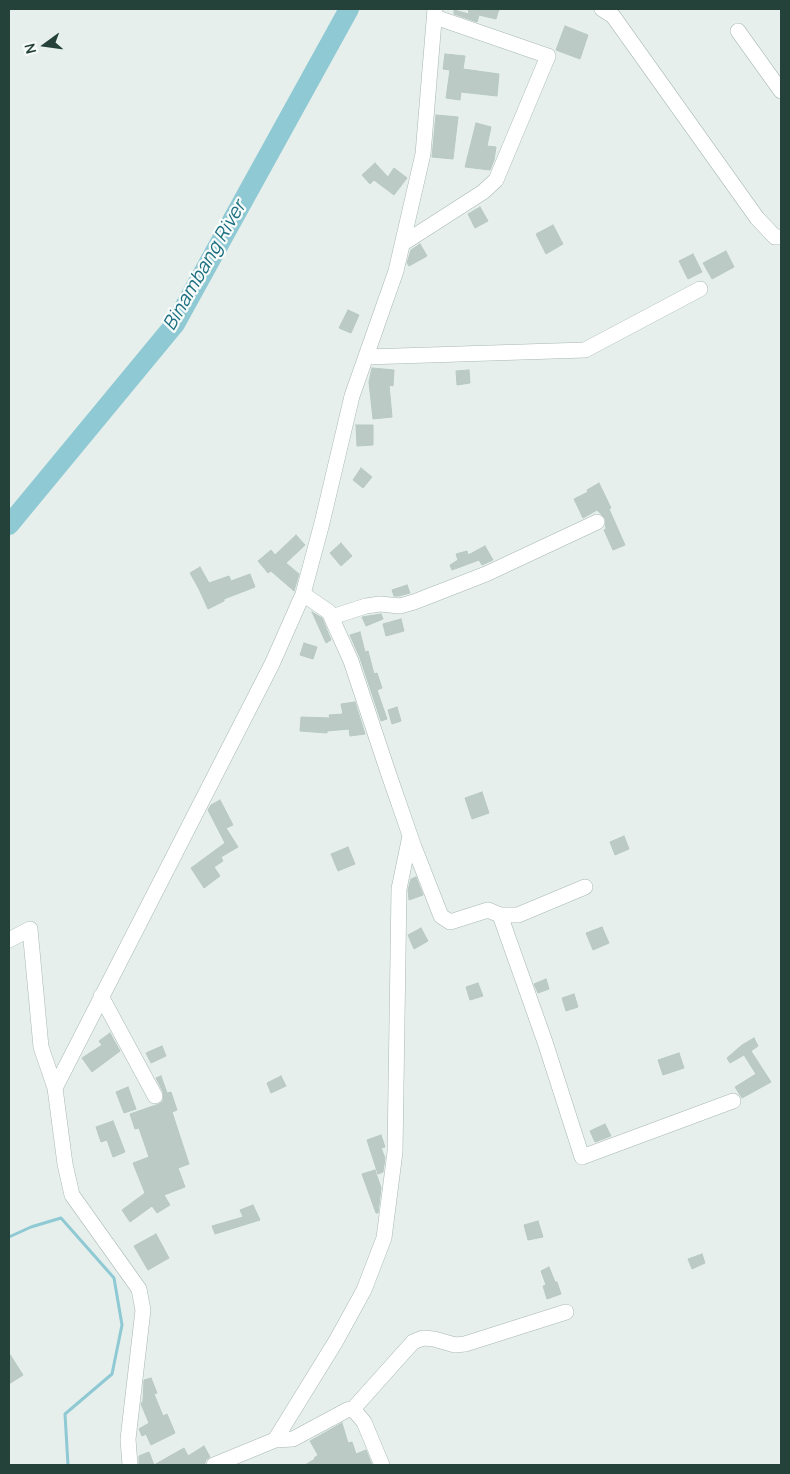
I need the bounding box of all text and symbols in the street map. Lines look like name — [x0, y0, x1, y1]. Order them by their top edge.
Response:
north arrow — [20, 20, 70, 70]
text: N — [20, 42, 40, 56]
water label: Binambang River — [159, 197, 251, 335]

